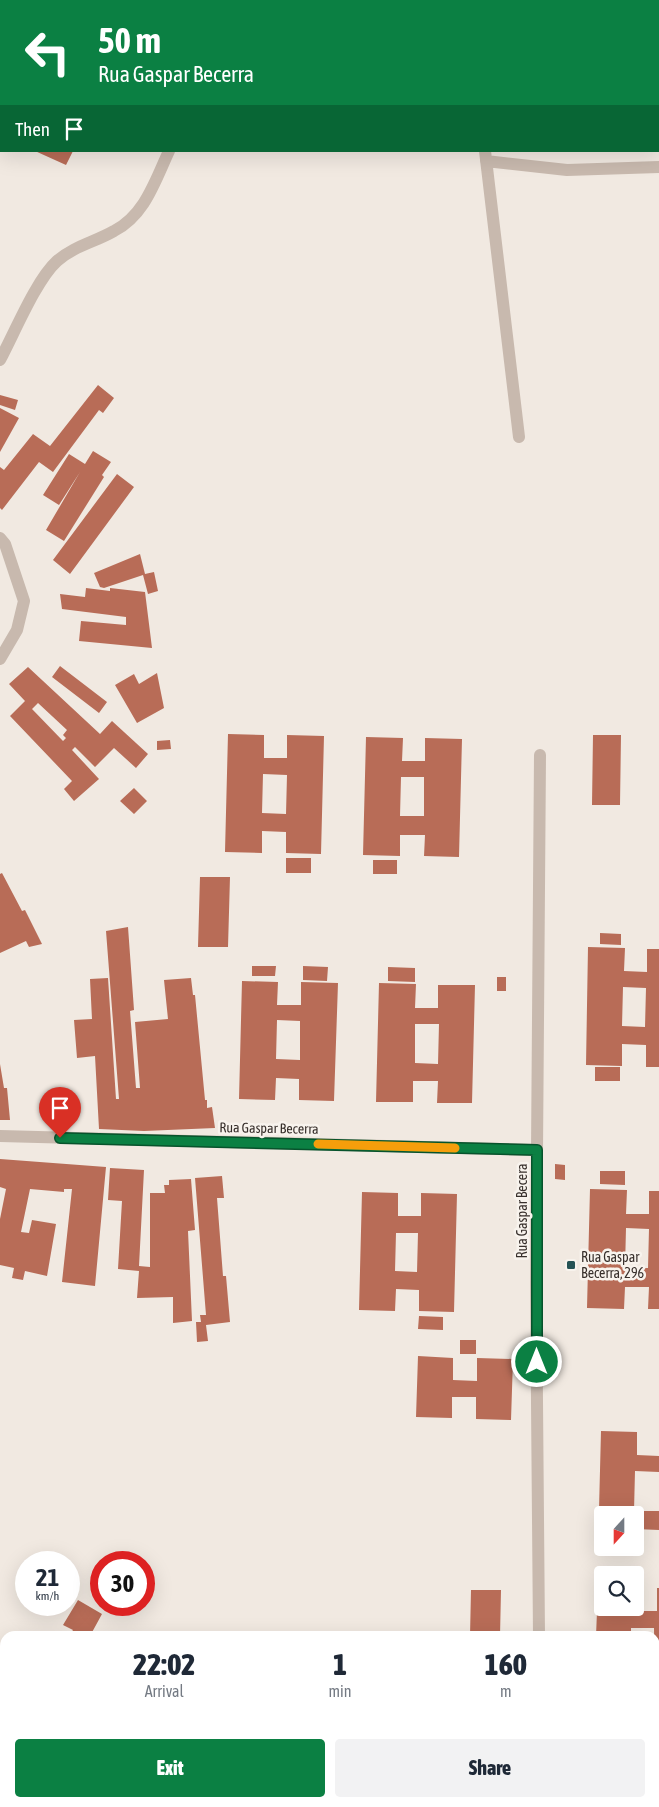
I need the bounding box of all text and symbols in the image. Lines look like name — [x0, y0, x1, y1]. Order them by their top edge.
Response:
icon: left — [15, 20, 80, 85]
text: 50 m — [98, 20, 161, 60]
text: Rua Gaspar Becerra — [98, 61, 254, 87]
icon: arrive — [60, 115, 88, 143]
text: Then — [15, 118, 50, 140]
pin — [39, 1087, 81, 1138]
icon: arrive — [46, 1094, 74, 1122]
street label: Rua Gaspar Becerra — [219, 1119, 319, 1137]
street label: Rua Gaspar Becera — [514, 1163, 530, 1259]
place label: Rua Gaspar Becerra, 296 — [581, 1249, 645, 1281]
marker: Rua Gaspar Becerra, 296 — [565, 1259, 577, 1271]
position arrow — [510, 1335, 562, 1387]
north arrow — [594, 1506, 644, 1556]
map controls — [594, 1506, 644, 1616]
speed limit sign: 30 — [90, 1551, 155, 1616]
text: 21 — [36, 1563, 59, 1591]
button: search — [594, 1566, 644, 1616]
text: km/h — [36, 1589, 59, 1603]
text: 22:02 — [133, 1647, 195, 1681]
text: 1 — [333, 1647, 347, 1681]
text: 160 — [485, 1647, 527, 1681]
text: Arrival — [145, 1682, 184, 1700]
text: min — [329, 1682, 352, 1700]
text: m — [500, 1682, 512, 1700]
button: Exit — [15, 1739, 325, 1797]
button: Share — [335, 1739, 645, 1797]

